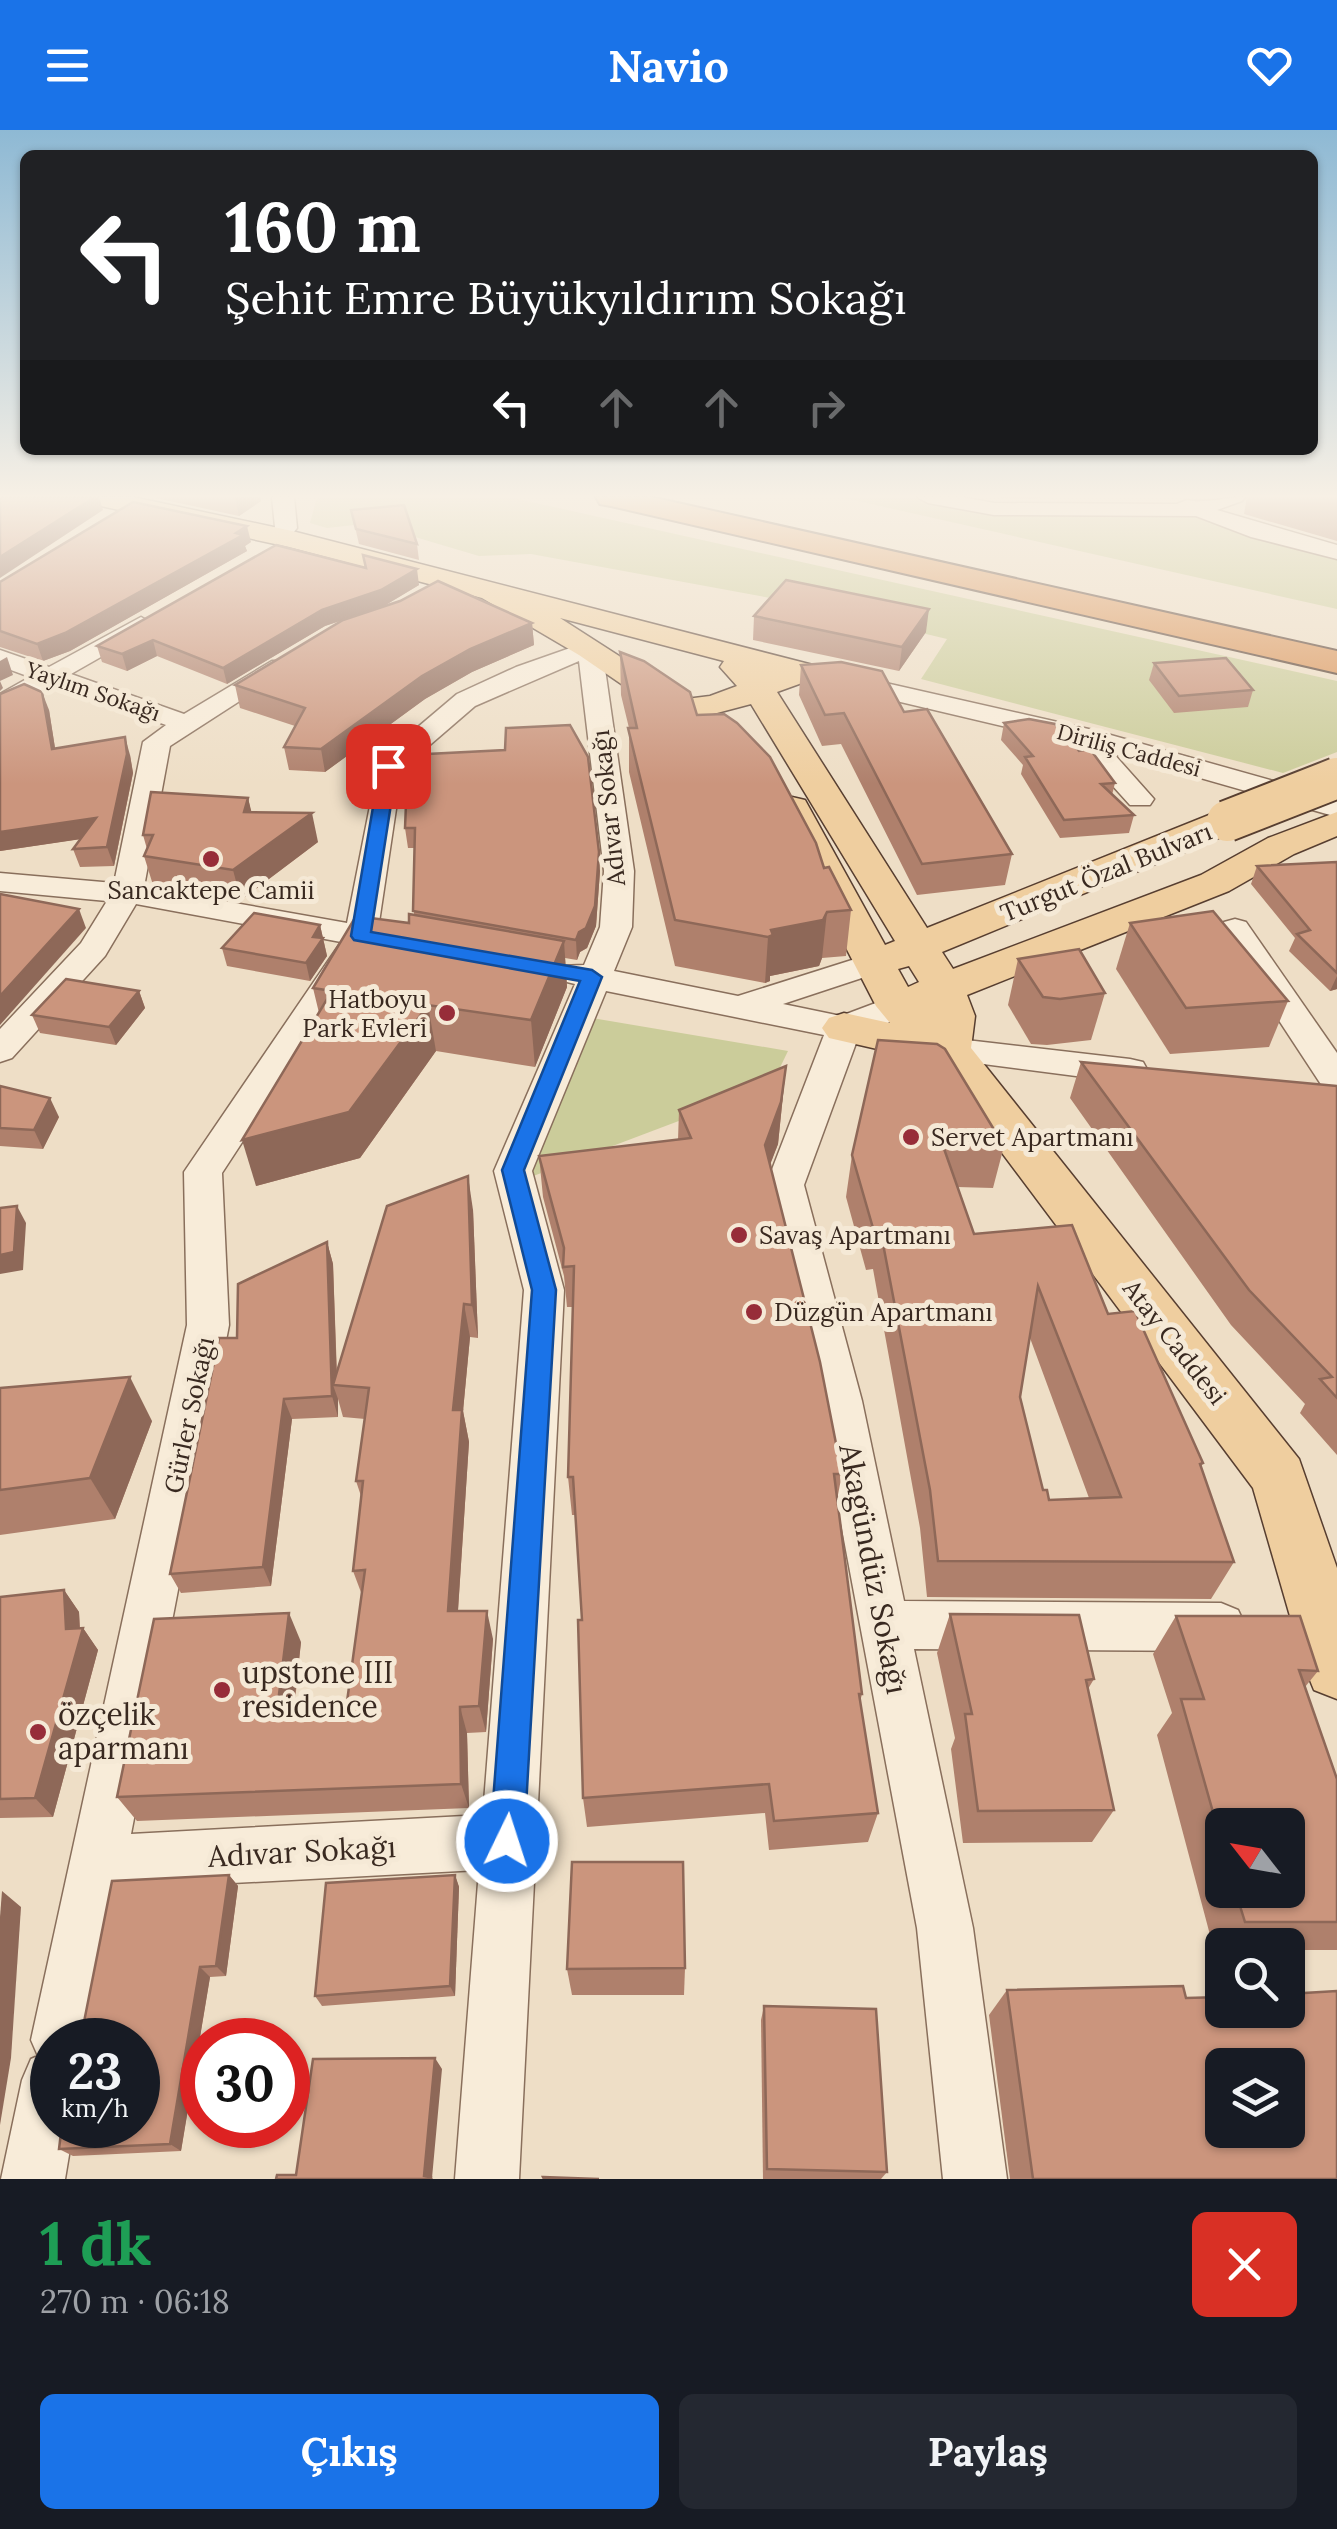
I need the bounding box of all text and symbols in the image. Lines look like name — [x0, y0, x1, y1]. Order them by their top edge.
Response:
text: Navio — [608, 37, 729, 94]
icon: menu — [40, 38, 95, 93]
icon: heart — [1242, 38, 1297, 93]
text: 160 m — [225, 182, 421, 271]
icon: left — [60, 190, 190, 320]
text: Şehit Emre Büyükyıldırım Sokağı — [225, 269, 907, 326]
icon: left — [484, 380, 539, 435]
icon: ahead — [589, 380, 644, 435]
icon: ahead — [694, 380, 749, 435]
icon: right — [799, 380, 854, 435]
street label: Yaylım Sokağı — [21, 655, 164, 727]
street label: Diriliş Caddesi — [1054, 717, 1204, 783]
pin — [346, 724, 431, 809]
street label: Adıvar Sokağı — [584, 728, 632, 889]
icon: arrive — [361, 739, 416, 794]
street label: Turgut Özal Bulvarı — [996, 815, 1216, 929]
marker: Sancaktepe Camii — [200, 848, 222, 870]
place label: Sancaktepe Camii — [108, 874, 314, 906]
place label: Hatboyu Park Evleri — [302, 983, 427, 1044]
marker: Hatboyu Park Evleri — [436, 1002, 458, 1024]
place label: Servet Apartmanı — [931, 1121, 1133, 1153]
marker: Servet Apartmanı — [900, 1126, 922, 1148]
place label: Savaş Apartmanı — [759, 1219, 951, 1251]
marker: Savaş Apartmanı — [728, 1224, 750, 1246]
street label: Atay Caddesi — [1116, 1272, 1234, 1411]
place label: Düzgün Apartmanı — [774, 1296, 992, 1328]
marker: Düzgün Apartmanı — [743, 1301, 765, 1323]
street label: Gürler Sokağı — [157, 1334, 221, 1496]
street label: Akagündüz Sokağı — [830, 1440, 917, 1697]
place label: upstone III residence — [242, 1653, 393, 1725]
marker: upstone III residence — [211, 1679, 233, 1701]
place label: özçelik aparmanı — [58, 1695, 189, 1767]
marker: özçelik aparmanı — [27, 1721, 49, 1743]
position arrow — [455, 1789, 559, 1893]
north arrow — [1205, 1808, 1305, 1908]
map controls — [1205, 1808, 1305, 2148]
street label: Adıvar Sokağı — [206, 1827, 397, 1876]
button: search — [1205, 1928, 1305, 2028]
speed limit sign: 30 — [180, 2018, 310, 2148]
text: 23 — [68, 2039, 122, 2103]
button: layers — [1205, 2048, 1305, 2148]
text: km/h — [61, 2092, 129, 2124]
text: 1 dk — [40, 2205, 152, 2281]
button: close — [1192, 2212, 1297, 2317]
text: 270 m · 06:18 — [40, 2281, 230, 2322]
button: Çıkış — [40, 2394, 659, 2509]
button: Paylaş — [679, 2394, 1297, 2509]

